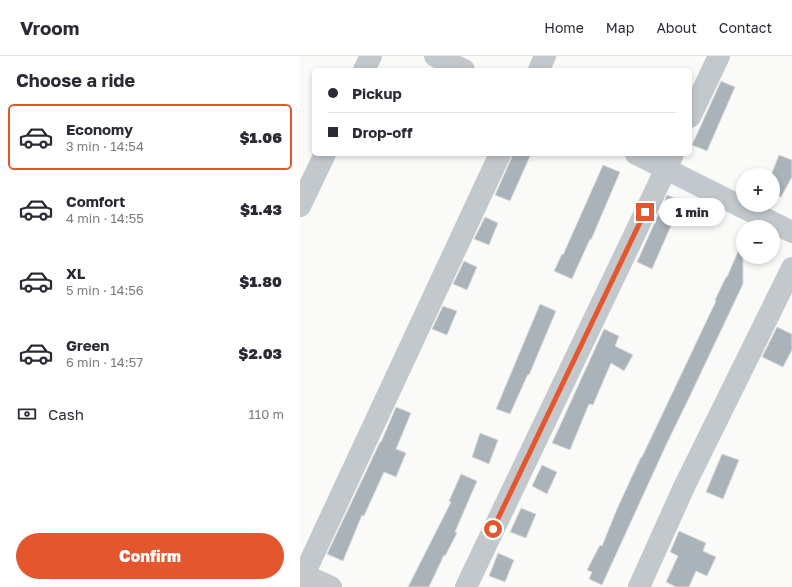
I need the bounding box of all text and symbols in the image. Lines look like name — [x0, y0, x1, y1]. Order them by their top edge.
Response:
text: Vroom — [20, 16, 79, 39]
text: Home — [544, 19, 584, 36]
text: Map — [606, 19, 634, 36]
text: About — [656, 19, 697, 36]
text: Contact — [719, 19, 772, 36]
text: Choose a ride — [16, 69, 135, 91]
text: Pickup — [352, 84, 402, 102]
icon: car — [18, 119, 54, 155]
text: Economy — [66, 120, 133, 138]
text: Drop-off — [352, 123, 412, 141]
text: $1.06 — [239, 128, 282, 146]
text: 3 min · 14:54 — [66, 138, 144, 154]
map controls — [736, 168, 780, 264]
button: + — [736, 168, 780, 212]
icon: car — [18, 191, 54, 227]
text: Comfort — [66, 192, 125, 210]
callout: 1 min — [659, 198, 725, 226]
text: $1.43 — [240, 200, 282, 218]
route end — [636, 203, 654, 221]
text: 1 min — [675, 204, 709, 220]
text: 4 min · 14:55 — [66, 210, 144, 226]
button: − — [736, 220, 780, 264]
icon: car — [18, 263, 54, 299]
text: XL — [66, 264, 85, 282]
text: $1.80 — [239, 272, 282, 290]
text: 5 min · 14:56 — [66, 282, 144, 298]
icon: car — [18, 335, 54, 371]
text: Green — [66, 336, 109, 354]
text: $2.03 — [238, 344, 282, 362]
text: 6 min · 14:57 — [66, 354, 143, 370]
icon: cash — [16, 403, 38, 425]
text: Cash — [48, 405, 84, 423]
text: 110 m — [249, 406, 284, 422]
route start — [484, 520, 502, 538]
button: Confirm — [16, 533, 284, 579]

